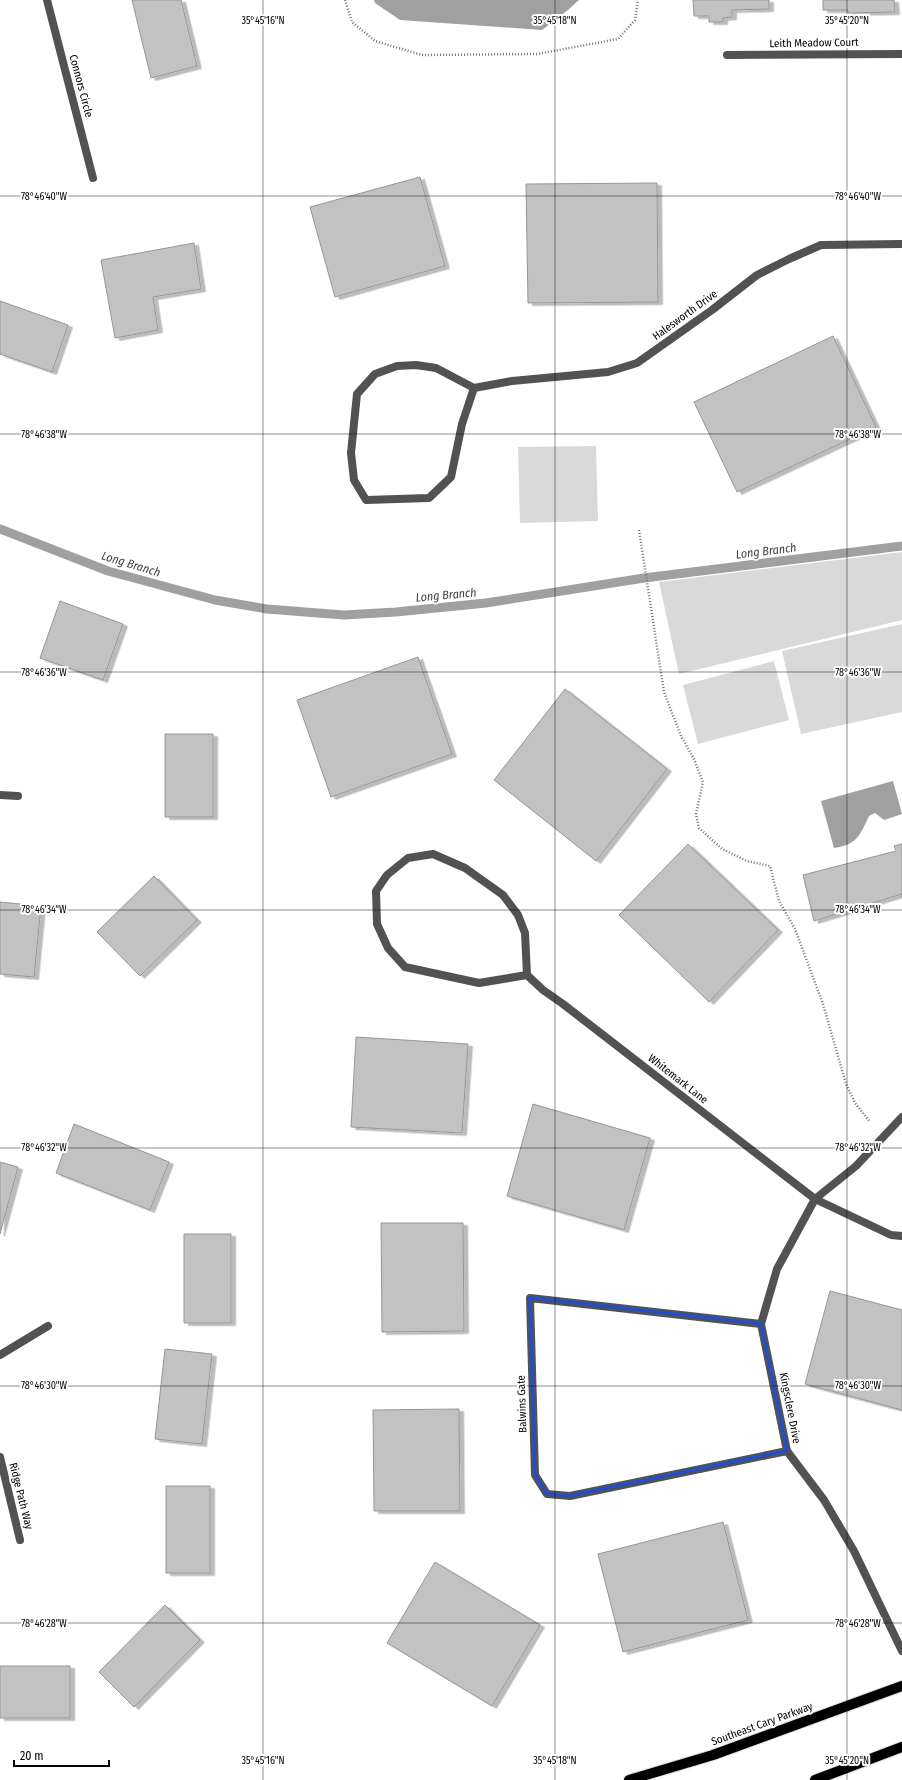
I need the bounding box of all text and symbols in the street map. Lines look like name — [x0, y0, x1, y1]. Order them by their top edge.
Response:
text: 35°45'16"N — [241, 15, 285, 27]
text: 35°45'18"N — [533, 15, 577, 27]
text: 35°45'20"N — [825, 15, 869, 27]
street label: Leith Meadow Court — [769, 36, 859, 50]
street label: Connors Circle — [66, 53, 96, 119]
text: 78°46'40"W — [21, 191, 67, 203]
text: 78°46'40"W — [835, 191, 882, 203]
street label: Halesworth Drive — [650, 287, 720, 343]
text: 78°46'38"W — [21, 429, 67, 441]
text: 78°46'38"W — [835, 429, 881, 441]
water label: Long Branch — [735, 540, 797, 562]
water label: Long Branch — [100, 548, 162, 580]
water label: Long Branch — [415, 585, 477, 605]
text: 78°46'36"W — [21, 667, 67, 679]
text: 78°46'36"W — [835, 667, 881, 679]
text: 78°46'34"W — [21, 904, 67, 916]
text: 78°46'34"W — [835, 904, 881, 916]
street label: Whitemark Lane — [645, 1052, 711, 1106]
text: 78°46'32"W — [21, 1142, 67, 1154]
text: 78°46'32"W — [835, 1142, 881, 1154]
street label: Kingsclere Drive — [777, 1371, 803, 1445]
street label: Balwins Gate — [514, 1375, 530, 1433]
text: 78°46'30"W — [21, 1380, 68, 1392]
text: 78°46'30"W — [835, 1380, 882, 1392]
street label: Ridge Path Way — [6, 1461, 36, 1531]
text: 78°46'28"W — [21, 1618, 67, 1630]
text: 78°46'28"W — [835, 1618, 881, 1630]
street label: Southeast Cary Parkway — [710, 1700, 815, 1748]
scale bar — [14, 1742, 109, 1768]
text: 20 m — [20, 1749, 44, 1763]
text: 35°45'16"N — [241, 1755, 285, 1767]
text: 35°45'18"N — [533, 1755, 577, 1767]
text: 35°45'20"N — [825, 1755, 869, 1767]

